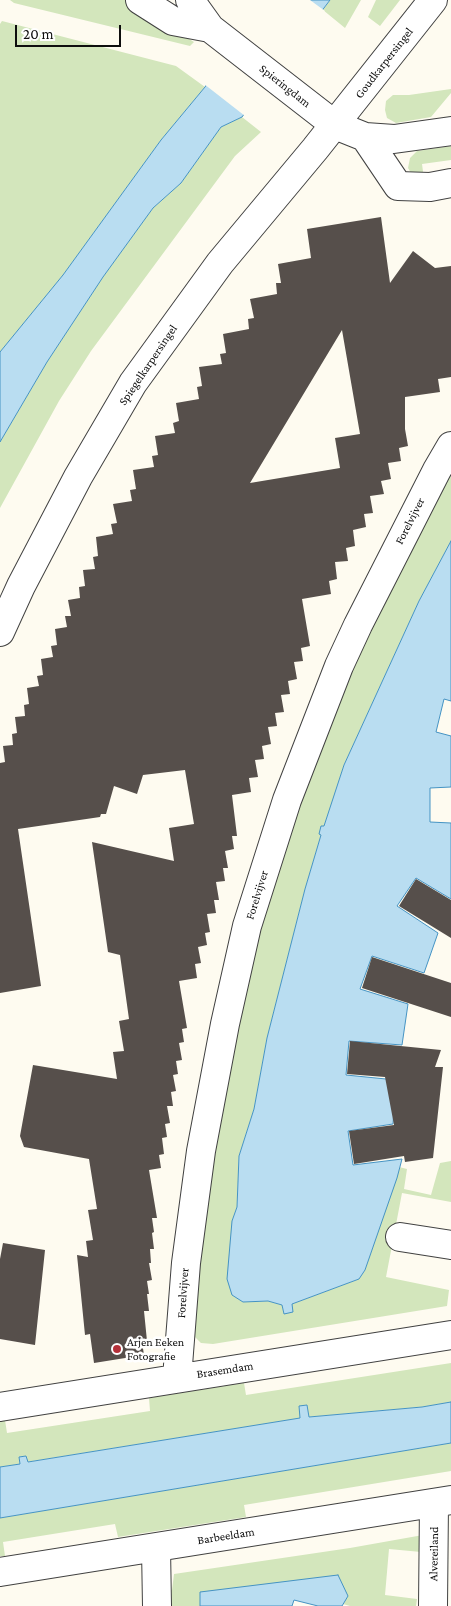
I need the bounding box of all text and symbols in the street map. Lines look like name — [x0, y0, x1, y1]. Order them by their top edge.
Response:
scale bar — [18, 15, 124, 47]
street label: Goudkarpersingel — [352, 25, 416, 101]
text: 20 m — [23, 26, 54, 42]
street label: Spieringdam — [256, 61, 314, 111]
street label: Spiegelkarpersingel — [116, 322, 180, 408]
street label: Forelvijver — [392, 495, 428, 547]
street label: Forelvijver — [243, 869, 271, 921]
street label: Forelvijver — [174, 1267, 192, 1319]
place label: Arjen Eeken Fotografie — [127, 1335, 184, 1363]
marker: Arjen Eeken Fotografie — [111, 1343, 123, 1355]
street label: Brasemdam — [196, 1358, 254, 1382]
street label: Barbeeldam — [196, 1524, 256, 1548]
street label: Alvereiland — [426, 1527, 442, 1581]

